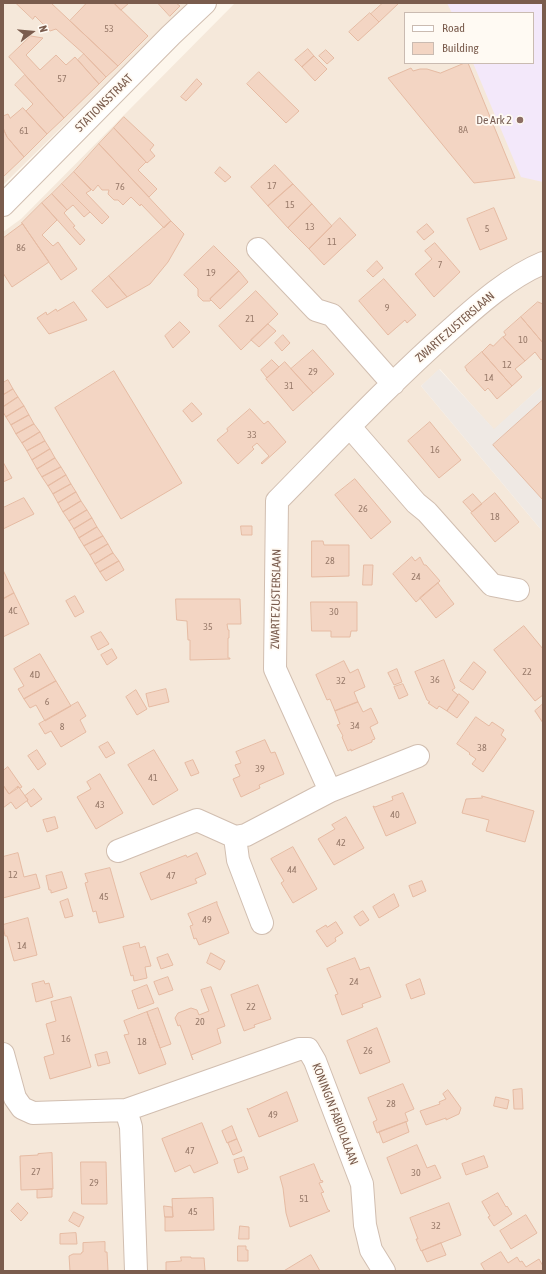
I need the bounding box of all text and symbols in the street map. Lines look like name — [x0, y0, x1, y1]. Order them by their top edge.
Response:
north arrow — [12, 12, 52, 52]
legend — [404, 12, 534, 64]
text: Road — [442, 21, 465, 35]
house number: 53 — [104, 23, 114, 35]
text: N — [37, 24, 50, 33]
text: Building — [442, 41, 479, 55]
street label: STATIONSSTRAAT — [72, 71, 136, 135]
house number: 57 — [57, 73, 67, 85]
place label: De Ark 2 — [476, 113, 512, 127]
marker: De Ark 2 — [515, 115, 525, 125]
house number: 8A — [458, 124, 468, 136]
house number: 61 — [19, 125, 29, 137]
house number: 17 — [267, 180, 277, 192]
house number: 76 — [115, 181, 125, 193]
house number: 15 — [285, 199, 295, 211]
house number: 13 — [305, 221, 315, 233]
house number: 5 — [485, 223, 489, 235]
house number: 11 — [327, 236, 337, 248]
house number: 86 — [16, 242, 26, 254]
house number: 7 — [438, 259, 442, 271]
house number: 19 — [206, 267, 216, 279]
street label: ZWARTE ZUSTERSLAAN — [412, 289, 498, 365]
house number: 9 — [385, 302, 389, 314]
house number: 21 — [245, 313, 255, 325]
house number: 10 — [518, 334, 528, 346]
house number: 12 — [502, 359, 512, 371]
house number: 29 — [308, 366, 318, 378]
house number: 14 — [484, 372, 494, 384]
house number: 31 — [284, 380, 294, 392]
house number: 33 — [247, 429, 257, 441]
house number: 16 — [430, 444, 440, 456]
house number: 26 — [358, 503, 368, 515]
house number: 18 — [490, 511, 500, 523]
street label: ZWARTE ZUSTERSLAAN — [268, 549, 284, 649]
house number: 28 — [325, 555, 335, 567]
house number: 24 — [411, 571, 421, 583]
house number: 4C — [8, 605, 18, 617]
house number: 30 — [329, 606, 339, 618]
house number: 35 — [203, 621, 213, 633]
house number: 22 — [522, 666, 532, 678]
house number: 4D — [30, 669, 40, 681]
house number: 36 — [430, 674, 440, 686]
house number: 32 — [336, 675, 346, 687]
house number: 6 — [45, 696, 49, 708]
house number: 34 — [350, 720, 360, 732]
house number: 8 — [60, 721, 64, 733]
house number: 38 — [477, 742, 487, 754]
house number: 39 — [255, 763, 265, 775]
house number: 41 — [148, 772, 158, 784]
house number: 43 — [95, 799, 105, 811]
house number: 40 — [390, 809, 400, 821]
house number: 42 — [336, 837, 346, 849]
house number: 44 — [287, 864, 297, 876]
house number: 12 — [8, 869, 18, 881]
house number: 47 — [166, 870, 176, 882]
house number: 45 — [99, 891, 109, 903]
house number: 49 — [202, 914, 212, 926]
house number: 14 — [17, 940, 27, 952]
house number: 24 — [349, 976, 359, 988]
house number: 22 — [246, 1001, 256, 1013]
house number: 20 — [195, 1016, 205, 1028]
house number: 16 — [61, 1033, 71, 1045]
house number: 18 — [137, 1036, 147, 1048]
house number: 26 — [363, 1045, 373, 1057]
street label: KONINGIN FABIOLALAAN — [309, 1061, 361, 1167]
house number: 28 — [386, 1098, 396, 1110]
house number: 49 — [268, 1109, 278, 1121]
house number: 47 — [185, 1145, 195, 1157]
house number: 27 — [31, 1166, 41, 1178]
house number: 30 — [411, 1167, 421, 1179]
house number: 29 — [89, 1177, 99, 1189]
house number: 51 — [299, 1193, 309, 1205]
house number: 45 — [188, 1206, 198, 1218]
house number: 32 — [431, 1220, 441, 1232]

